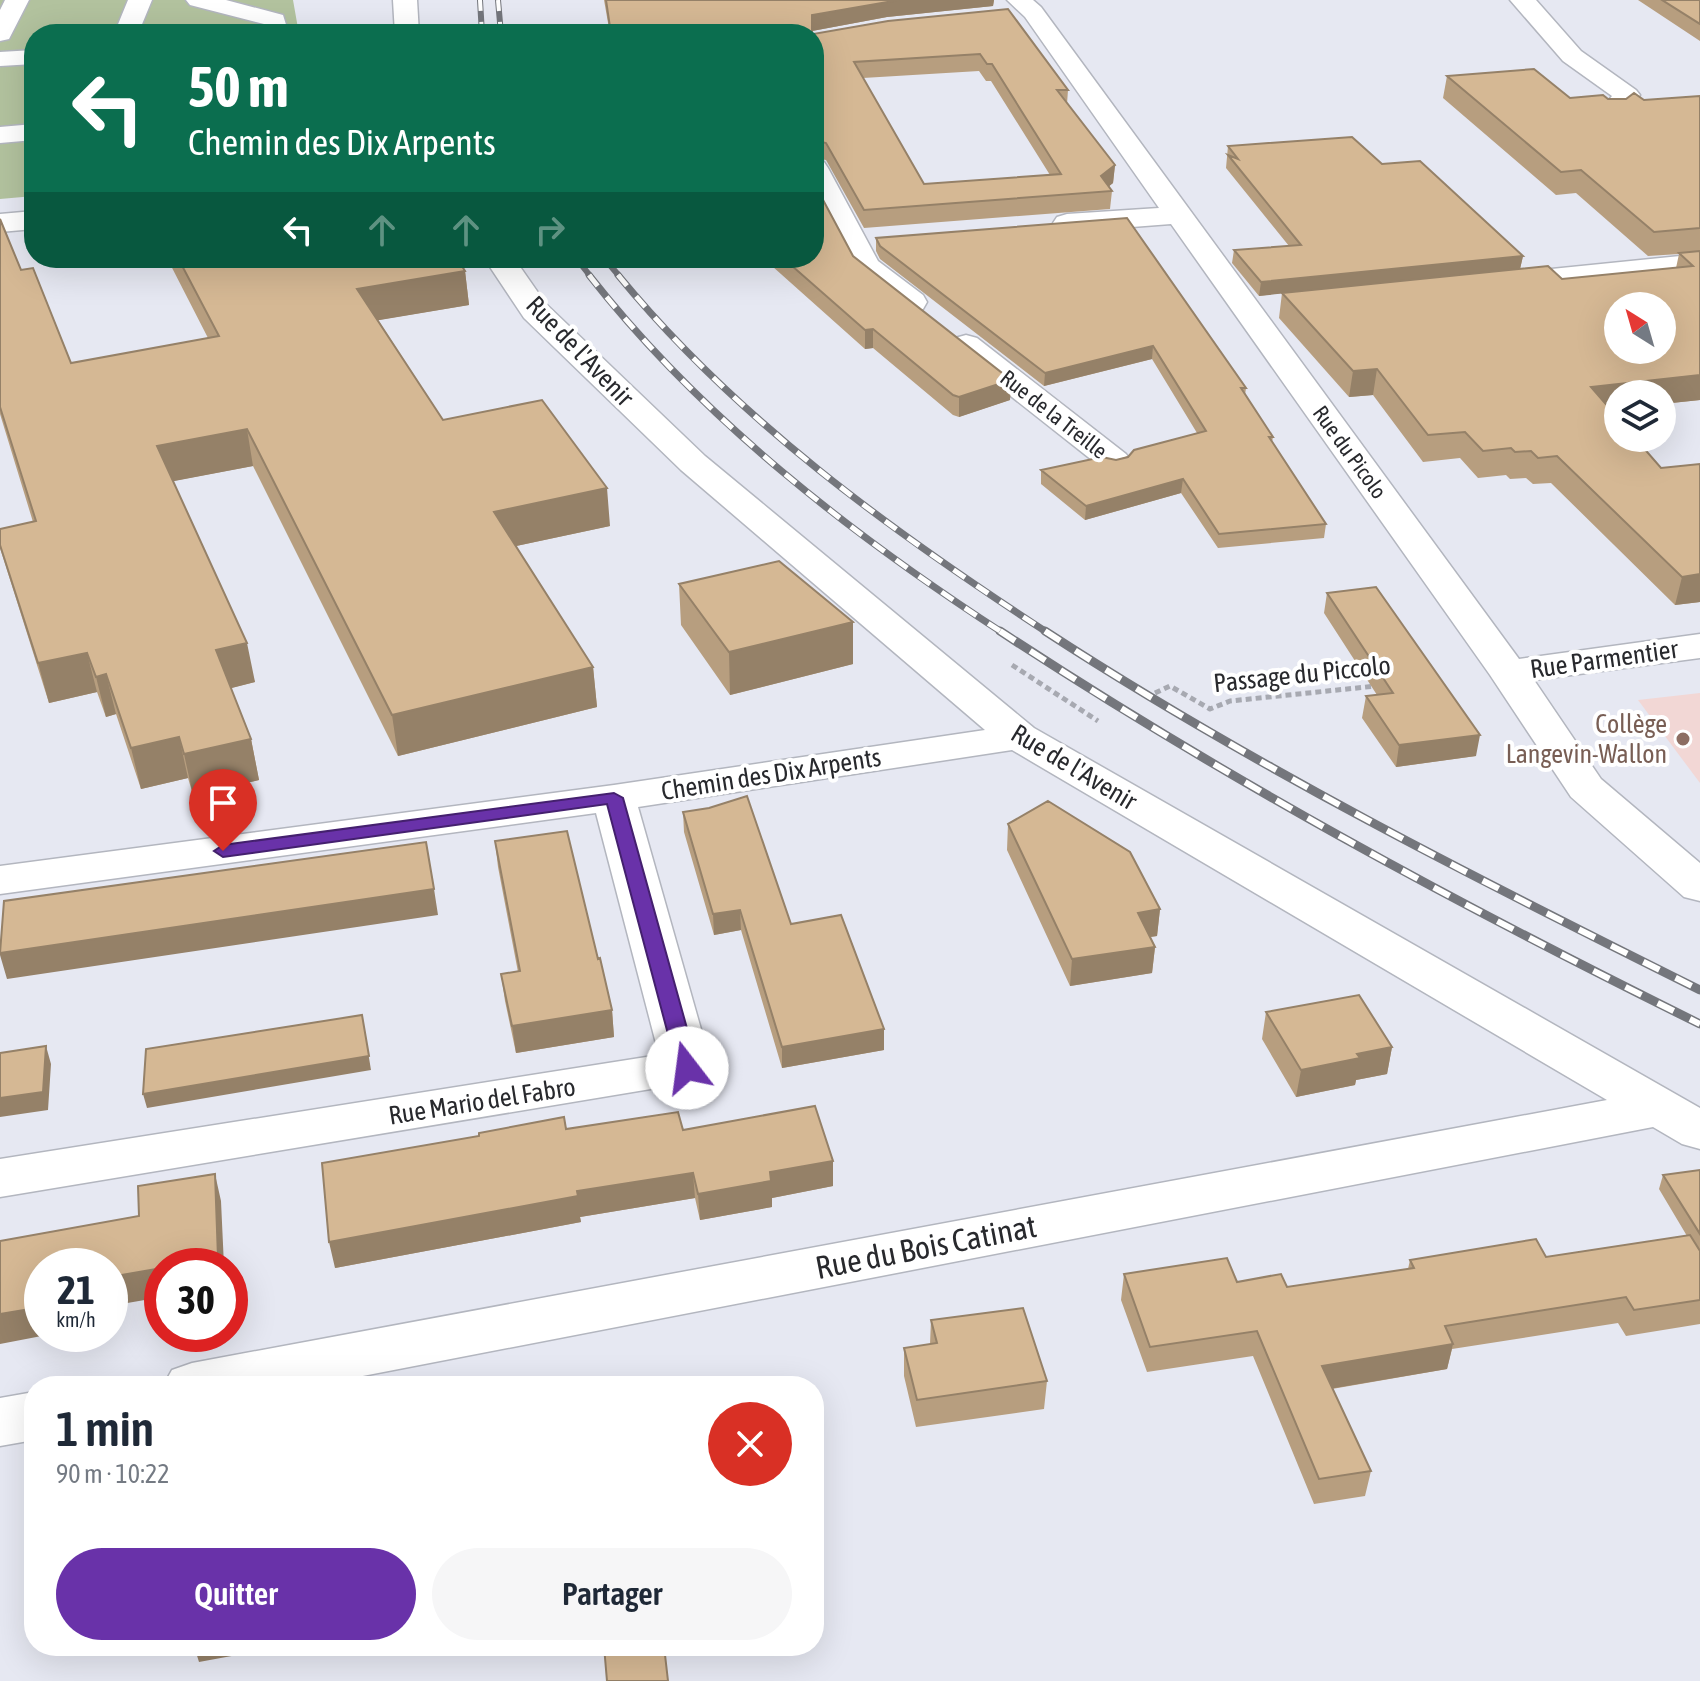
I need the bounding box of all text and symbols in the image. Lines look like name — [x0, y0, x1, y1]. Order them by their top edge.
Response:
text: 50 m — [188, 55, 289, 119]
icon: left — [56, 56, 160, 160]
text: Chemin des Dix Arpents — [188, 121, 496, 163]
icon: left — [276, 208, 320, 252]
icon: ahead — [360, 208, 404, 252]
icon: ahead — [444, 208, 488, 252]
icon: right — [528, 208, 572, 252]
street label: Rue de l'Avenir — [520, 290, 640, 412]
north arrow — [1604, 292, 1676, 364]
map controls — [1604, 292, 1676, 452]
street label: Rue de la Treille — [995, 364, 1113, 464]
button: layers — [1604, 380, 1676, 452]
street label: Rue du Picolo — [1308, 400, 1392, 504]
street label: Rue Parmentier — [1528, 634, 1680, 684]
street label: Passage du Piccolo — [1212, 650, 1392, 698]
place label: Collège Langevin-Wallon — [1506, 709, 1667, 769]
street label: Rue de l'Avenir — [1006, 718, 1142, 816]
marker: Collège Langevin-Wallon — [1674, 730, 1692, 748]
street label: Chemin des Dix Arpents — [659, 742, 883, 806]
pin — [189, 769, 257, 851]
icon: arrive — [201, 781, 245, 825]
position arrow — [645, 1026, 729, 1110]
street label: Rue Mario del Fabro — [386, 1071, 578, 1131]
street label: Rue du Bois Catinat — [812, 1207, 1039, 1286]
speed limit sign: 30 — [144, 1248, 248, 1352]
text: 21 — [57, 1267, 95, 1312]
text: km/h — [56, 1308, 96, 1331]
text: 1 min — [56, 1401, 154, 1456]
button: close — [708, 1402, 792, 1486]
text: 90 m · 10:22 — [56, 1459, 169, 1489]
button: Quitter — [56, 1548, 416, 1640]
button: Partager — [432, 1548, 792, 1640]

